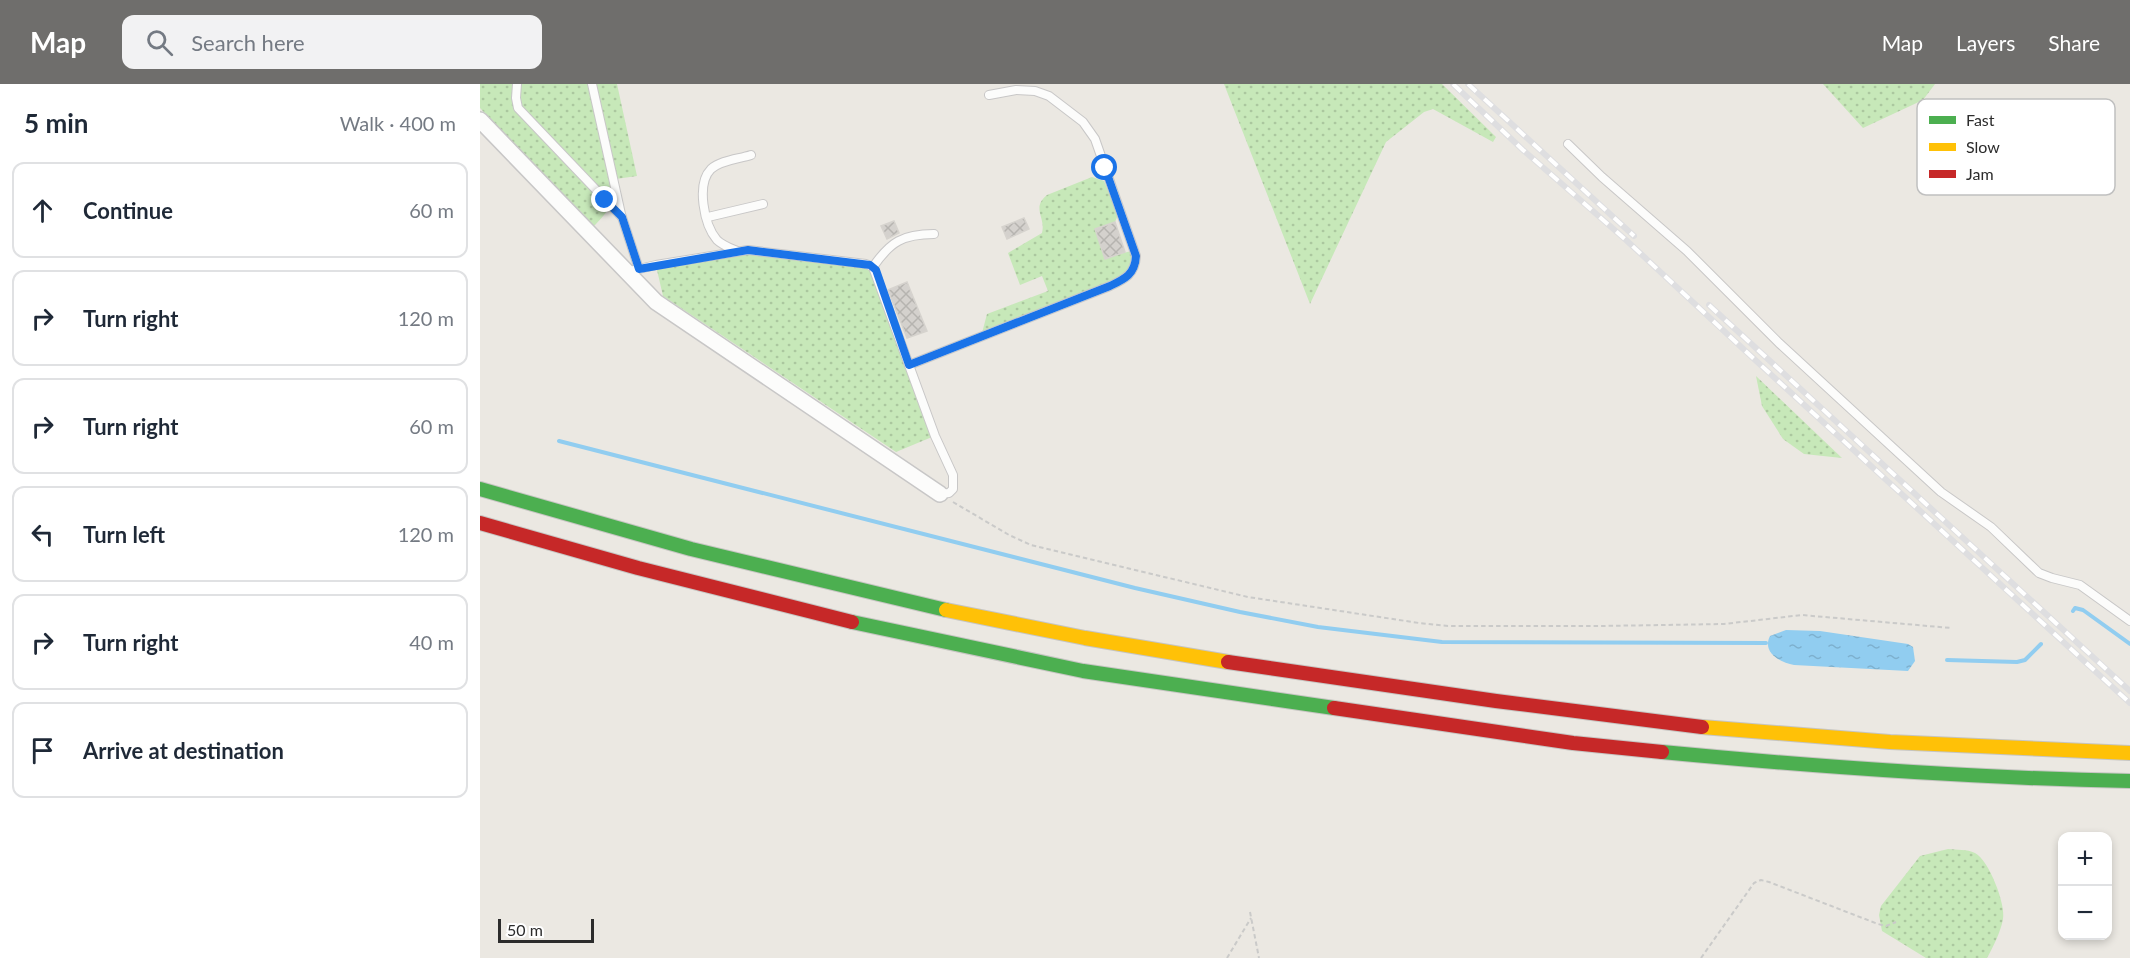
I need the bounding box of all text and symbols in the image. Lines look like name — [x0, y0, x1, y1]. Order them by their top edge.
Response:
search box — [122, 15, 542, 69]
text: Map — [30, 25, 86, 59]
icon: search — [143, 26, 176, 59]
text: Search here — [191, 29, 305, 56]
text: Map — [1882, 30, 1923, 55]
text: Layers — [1956, 30, 2015, 55]
text: Share — [2048, 30, 2100, 55]
legend — [1917, 99, 2115, 195]
text: 5 min — [24, 107, 88, 139]
text: Fast — [1966, 110, 1995, 129]
text: Walk · 400 m — [340, 111, 456, 135]
text: Slow — [1966, 137, 2000, 156]
route start — [1091, 154, 1117, 180]
text: Jam — [1966, 164, 1994, 183]
route end — [591, 186, 617, 212]
icon: ahead — [26, 194, 59, 227]
text: Continue — [83, 197, 173, 224]
text: 60 m — [409, 198, 454, 222]
icon: right — [26, 302, 59, 335]
text: Turn right — [83, 305, 178, 332]
text: 120 m — [398, 306, 454, 330]
icon: right — [26, 410, 59, 443]
text: Turn right — [83, 413, 178, 440]
text: 60 m — [409, 414, 454, 438]
icon: left — [26, 518, 59, 551]
text: Turn left — [83, 521, 165, 548]
text: 120 m — [398, 522, 454, 546]
icon: right — [26, 626, 59, 659]
text: Turn right — [83, 629, 178, 656]
text: 40 m — [409, 630, 454, 654]
icon: arrive — [26, 734, 59, 767]
text: Arrive at destination — [83, 737, 284, 764]
map controls — [2058, 832, 2112, 940]
button: + — [2058, 832, 2112, 886]
button: − — [2058, 886, 2112, 940]
scale bar — [498, 916, 594, 944]
text: 50 m — [507, 920, 543, 939]

